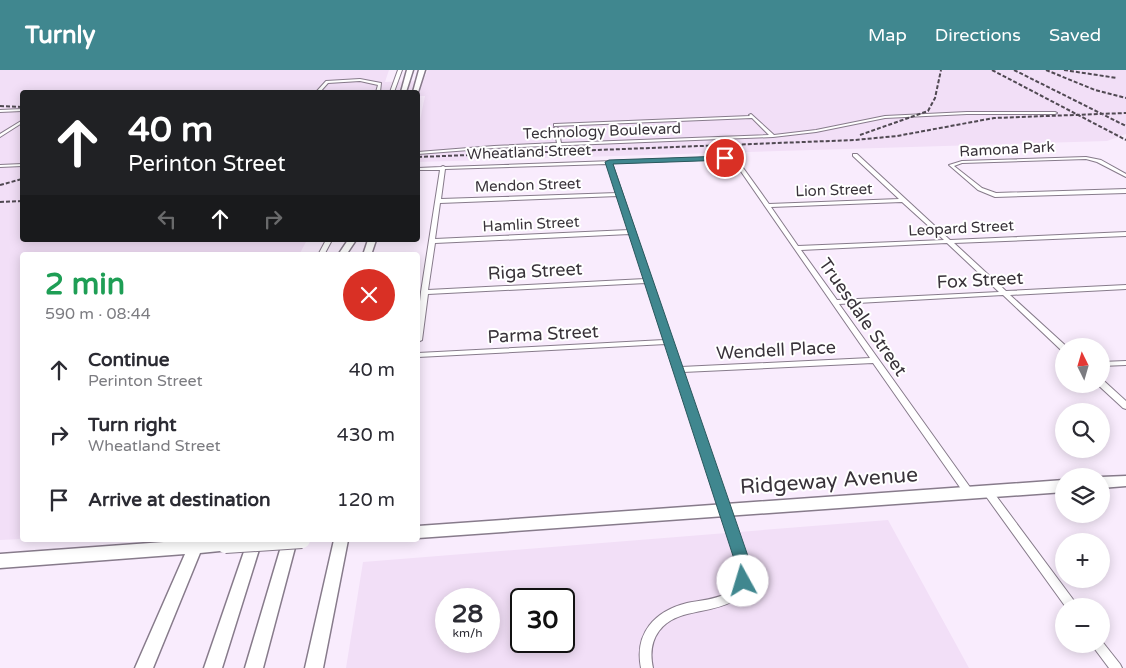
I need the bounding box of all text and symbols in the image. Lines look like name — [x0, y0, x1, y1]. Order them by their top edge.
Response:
text: Turnly — [25, 21, 95, 50]
text: Map — [868, 24, 907, 46]
text: Directions — [935, 24, 1021, 46]
text: Saved — [1049, 24, 1101, 46]
text: 40 m — [128, 109, 213, 151]
icon: ahead — [45, 110, 110, 175]
street label: Technology Boulevard — [523, 119, 681, 143]
pin — [704, 137, 746, 179]
street label: Ramona Park — [959, 138, 1055, 160]
street label: Wheatland Street — [467, 141, 592, 163]
icon: arrive — [711, 144, 739, 172]
text: Perinton Street — [128, 151, 286, 177]
street label: Mendon Street — [475, 174, 582, 196]
street label: Lion Street — [795, 180, 873, 200]
icon: left — [153, 205, 181, 233]
icon: ahead — [206, 205, 234, 233]
icon: right — [259, 205, 287, 233]
street label: Hamlin Street — [482, 212, 580, 236]
street label: Leopard Street — [908, 216, 1015, 240]
street label: Truesdale Street — [814, 254, 912, 380]
street label: Riga Street — [487, 258, 583, 284]
text: 2 min — [45, 266, 125, 303]
street label: Fox Street — [936, 267, 1024, 293]
button: close — [343, 269, 395, 321]
text: 590 m · 08:44 — [45, 304, 151, 324]
street label: Parma Street — [487, 320, 599, 348]
street label: Wendell Place — [715, 336, 837, 364]
north arrow — [1055, 338, 1110, 392]
map controls — [1055, 338, 1110, 653]
text: Continue — [88, 349, 170, 371]
icon: ahead — [45, 356, 73, 384]
text: 40 m — [349, 359, 395, 381]
text: Perinton Street — [88, 371, 203, 391]
button: search — [1055, 403, 1110, 458]
text: Turn right — [88, 414, 176, 436]
icon: right — [45, 421, 73, 449]
text: 430 m — [337, 424, 395, 446]
text: Wheatland Street — [88, 436, 221, 456]
street label: Ridgeway Avenue — [739, 462, 919, 500]
button: layers — [1055, 468, 1110, 523]
icon: arrive — [45, 486, 73, 514]
text: Arrive at destination — [88, 489, 271, 511]
text: 120 m — [337, 489, 395, 511]
button: + — [1055, 533, 1110, 588]
position arrow — [716, 554, 768, 606]
speed limit sign: 30 — [510, 588, 575, 653]
button: − — [1055, 598, 1110, 653]
text: 28 — [452, 599, 483, 629]
text: km/h — [452, 626, 483, 640]

